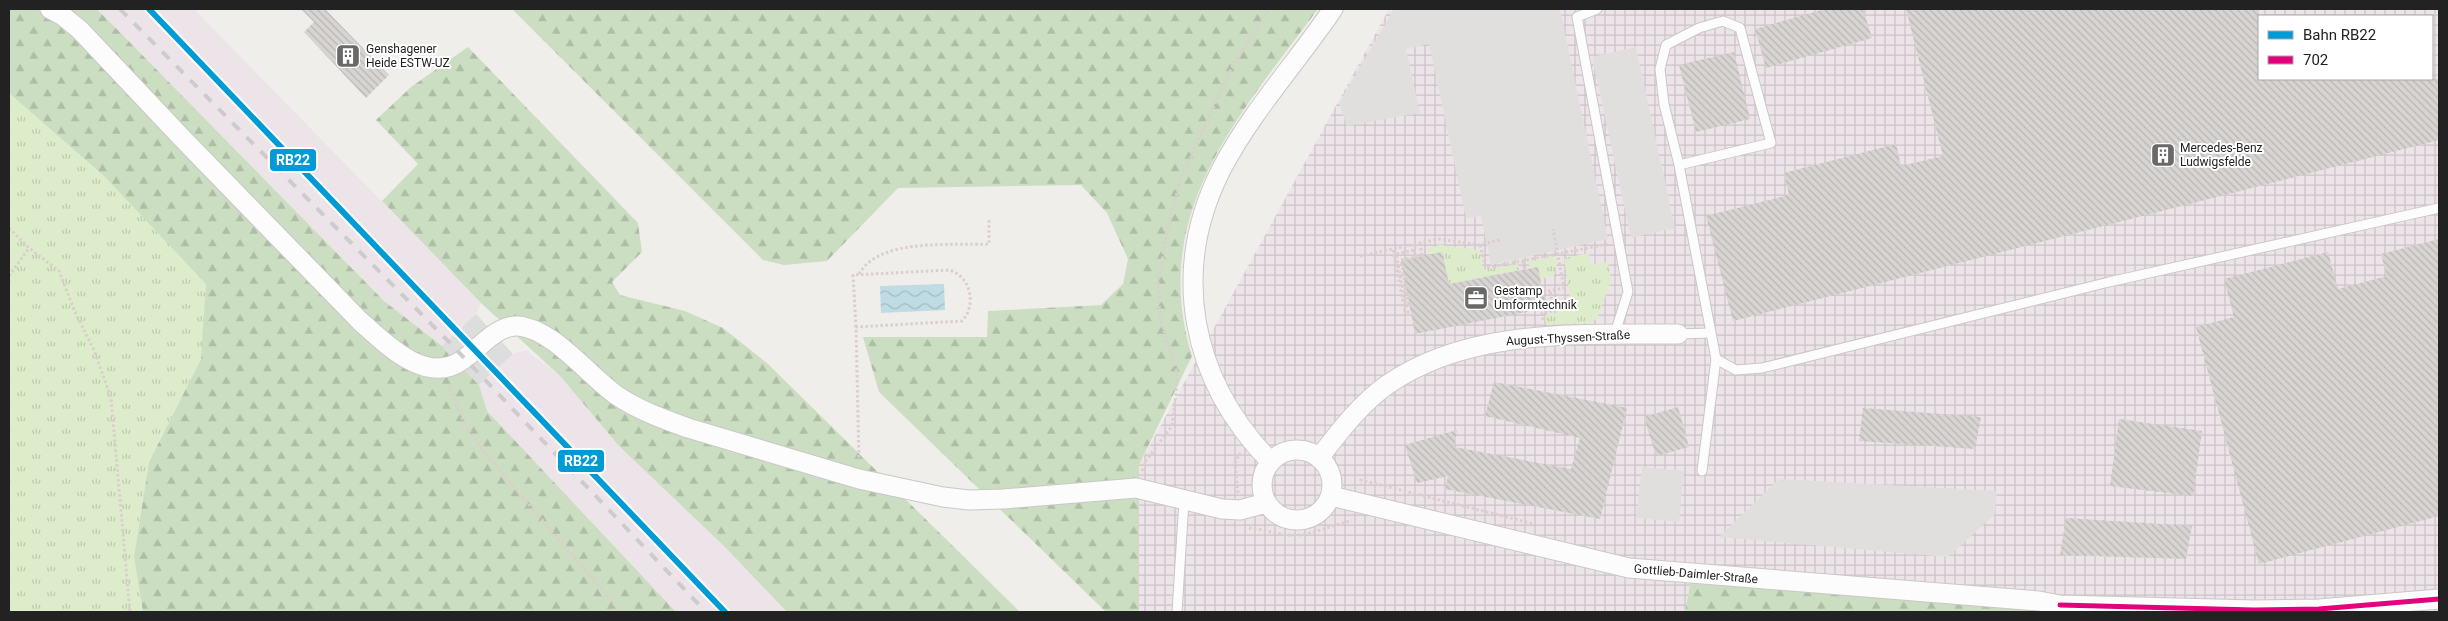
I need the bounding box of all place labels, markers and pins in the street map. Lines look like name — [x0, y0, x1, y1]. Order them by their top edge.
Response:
place label: Genshagener Heide ESTW-UZ — [366, 42, 450, 70]
building icon: Genshagener Heide ESTW-UZ — [335, 43, 361, 69]
place label: Mercedes-Benz Ludwigsfelde — [2180, 141, 2263, 169]
building icon: Mercedes-Benz Ludwigsfelde — [2150, 142, 2176, 168]
place label: Gestamp Umformtechnik — [1494, 284, 1578, 312]
office icon: Gestamp Umformtechnik — [1463, 285, 1489, 311]

